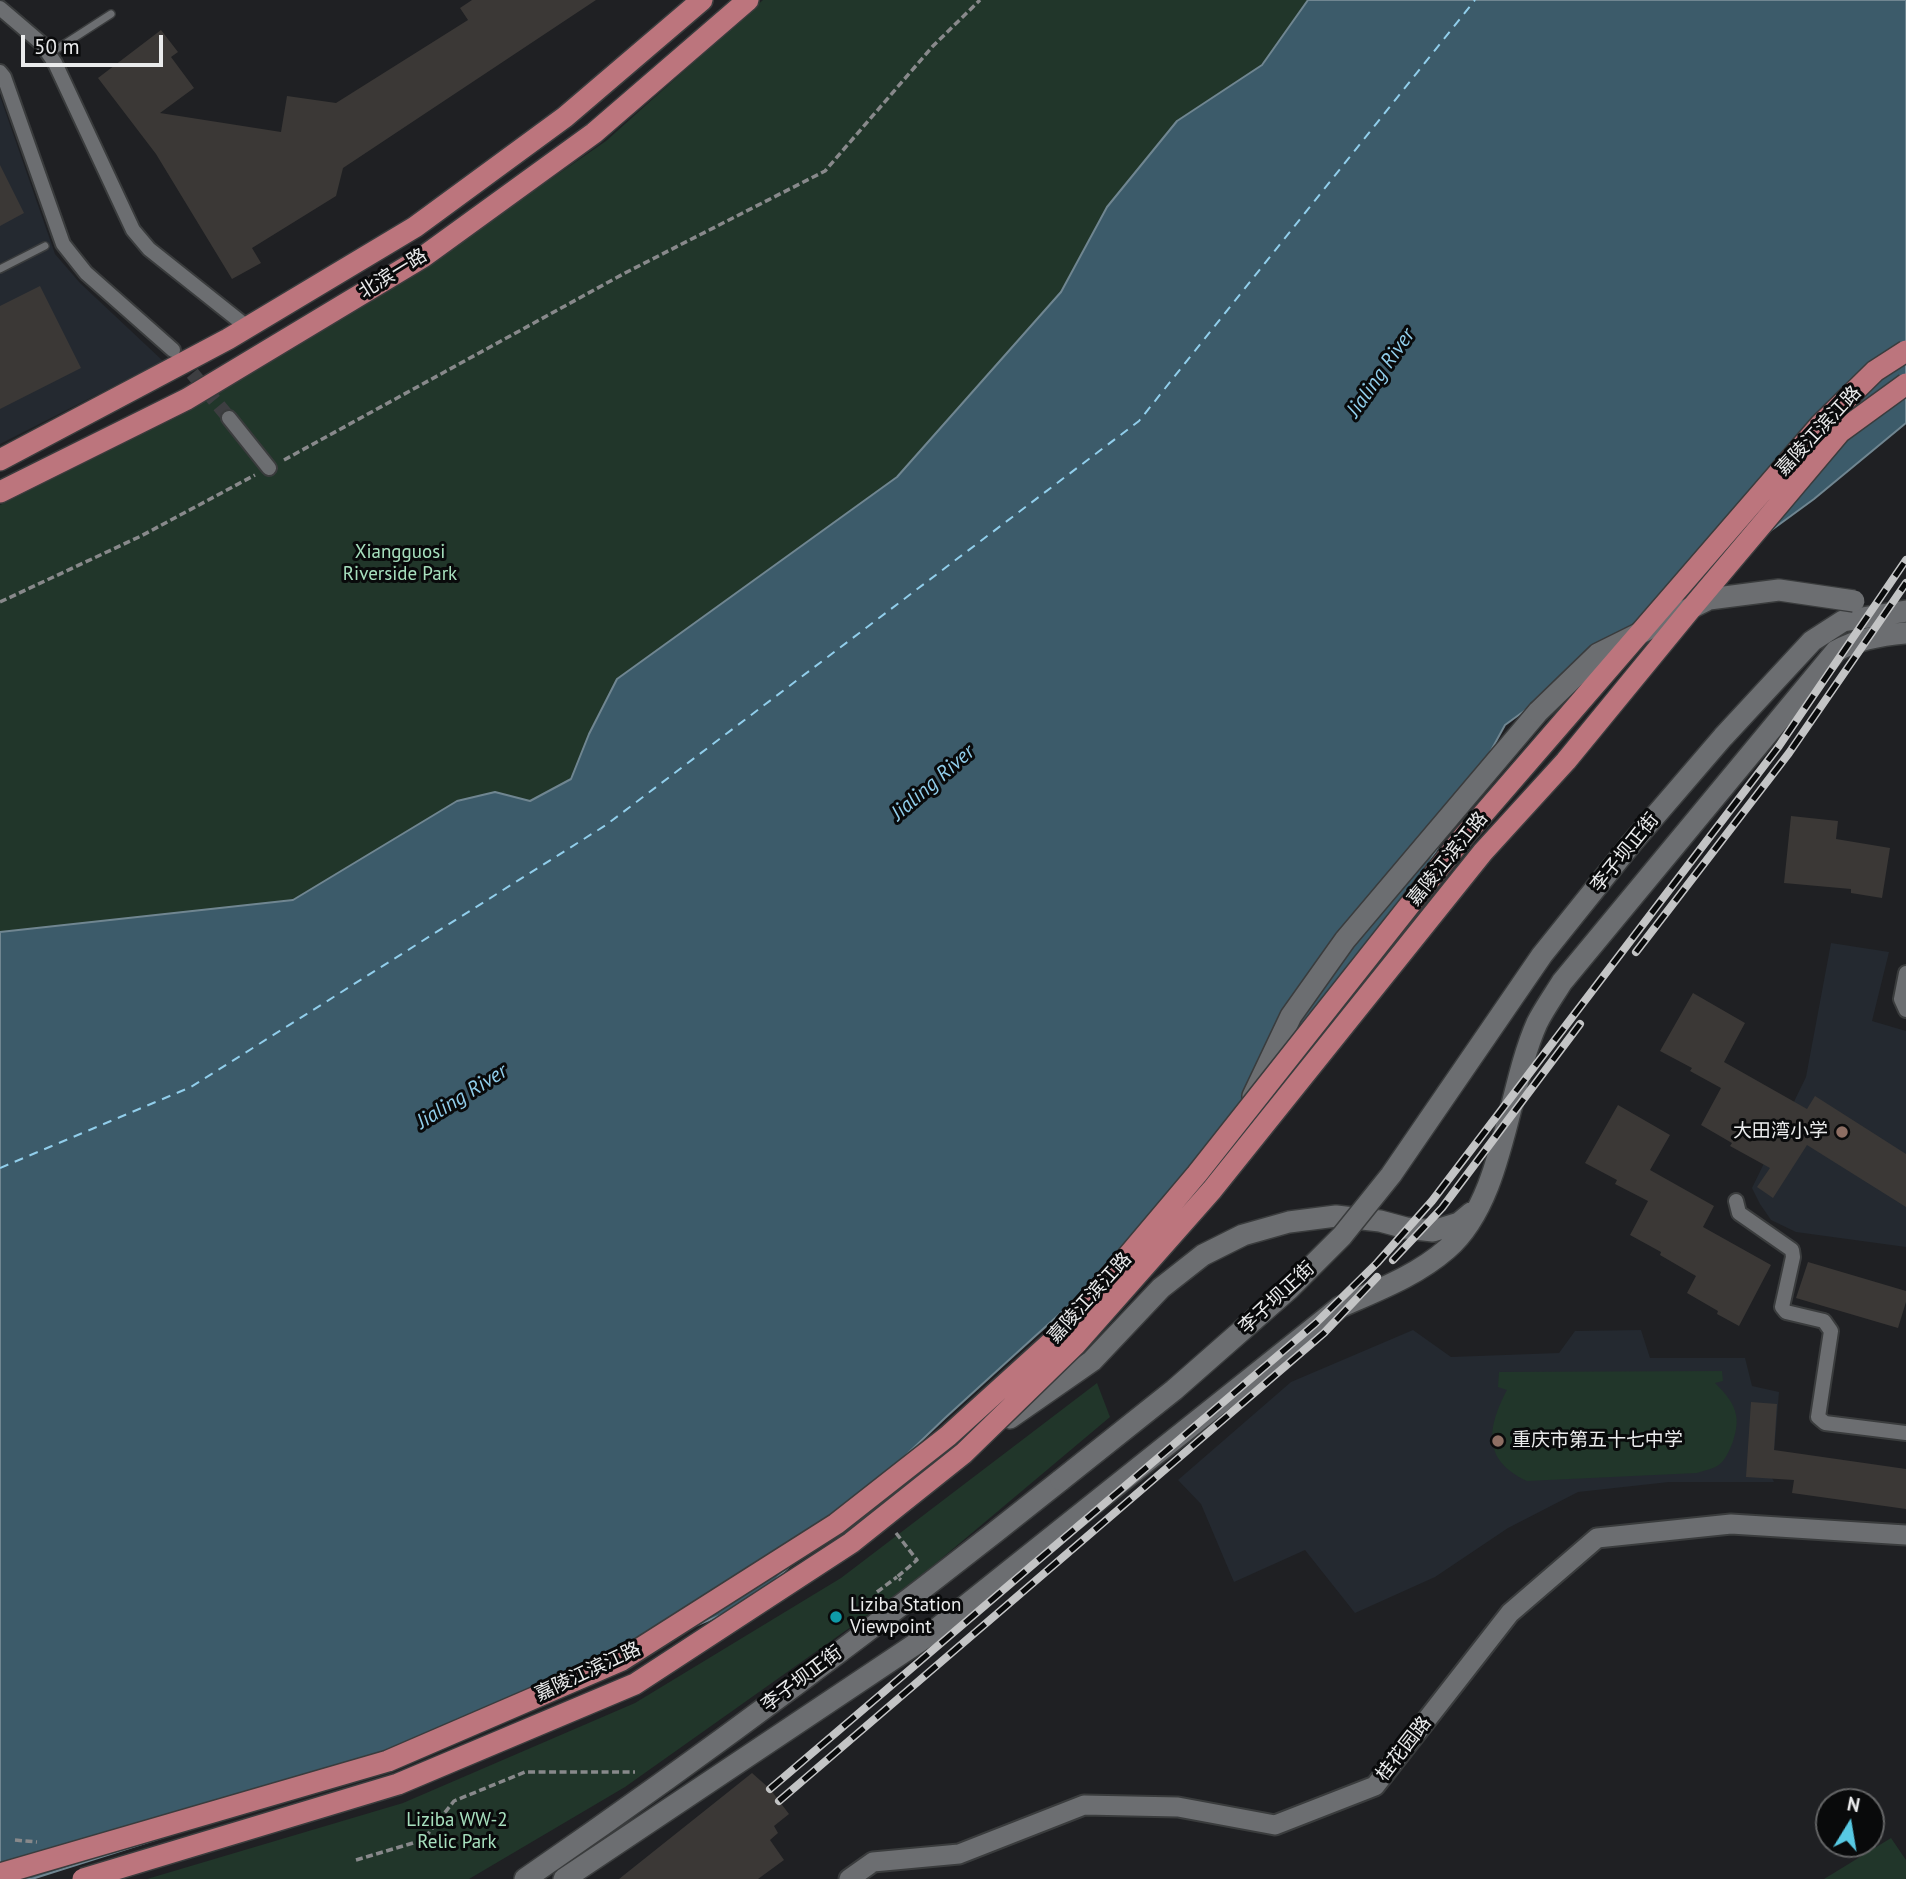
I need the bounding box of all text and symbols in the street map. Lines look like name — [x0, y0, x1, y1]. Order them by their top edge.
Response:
scale bar — [24, 21, 166, 65]
text: 50 m — [34, 33, 80, 60]
street label: 北滨一路 — [355, 244, 431, 304]
water label: Jialing River — [1341, 324, 1421, 422]
street label: 嘉陵江滨江路 — [1772, 382, 1866, 480]
park label: Xiangguosi Riverside Park — [343, 542, 457, 586]
water label: Jialing River — [886, 740, 980, 826]
street label: 嘉陵江滨江路 — [1403, 808, 1493, 910]
street label: 李子坝正街 — [1586, 809, 1664, 897]
water label: Jialing River — [412, 1059, 512, 1135]
place label: 大田湾小学 — [1733, 1121, 1828, 1143]
marker: 大田湾小学 — [1834, 1124, 1850, 1140]
street label: 嘉陵江滨江路 — [1043, 1248, 1137, 1348]
street label: 李子坝正街 — [1234, 1257, 1320, 1339]
place label: 重庆市第五十七中学 — [1512, 1430, 1683, 1452]
marker: 重庆市第五十七中学 — [1490, 1433, 1506, 1449]
place label: Liziba Station Viewpoint — [850, 1595, 961, 1639]
marker: Liziba Station Viewpoint — [828, 1609, 844, 1625]
street label: 嘉陵江滨江路 — [532, 1638, 644, 1706]
street label: 李子坝正街 — [757, 1641, 847, 1717]
street label: 桂花园路 — [1372, 1712, 1436, 1786]
north arrow — [1815, 1788, 1885, 1858]
text: N — [1845, 1791, 1862, 1817]
park label: Liziba WW-2 Relic Park — [406, 1810, 508, 1854]

